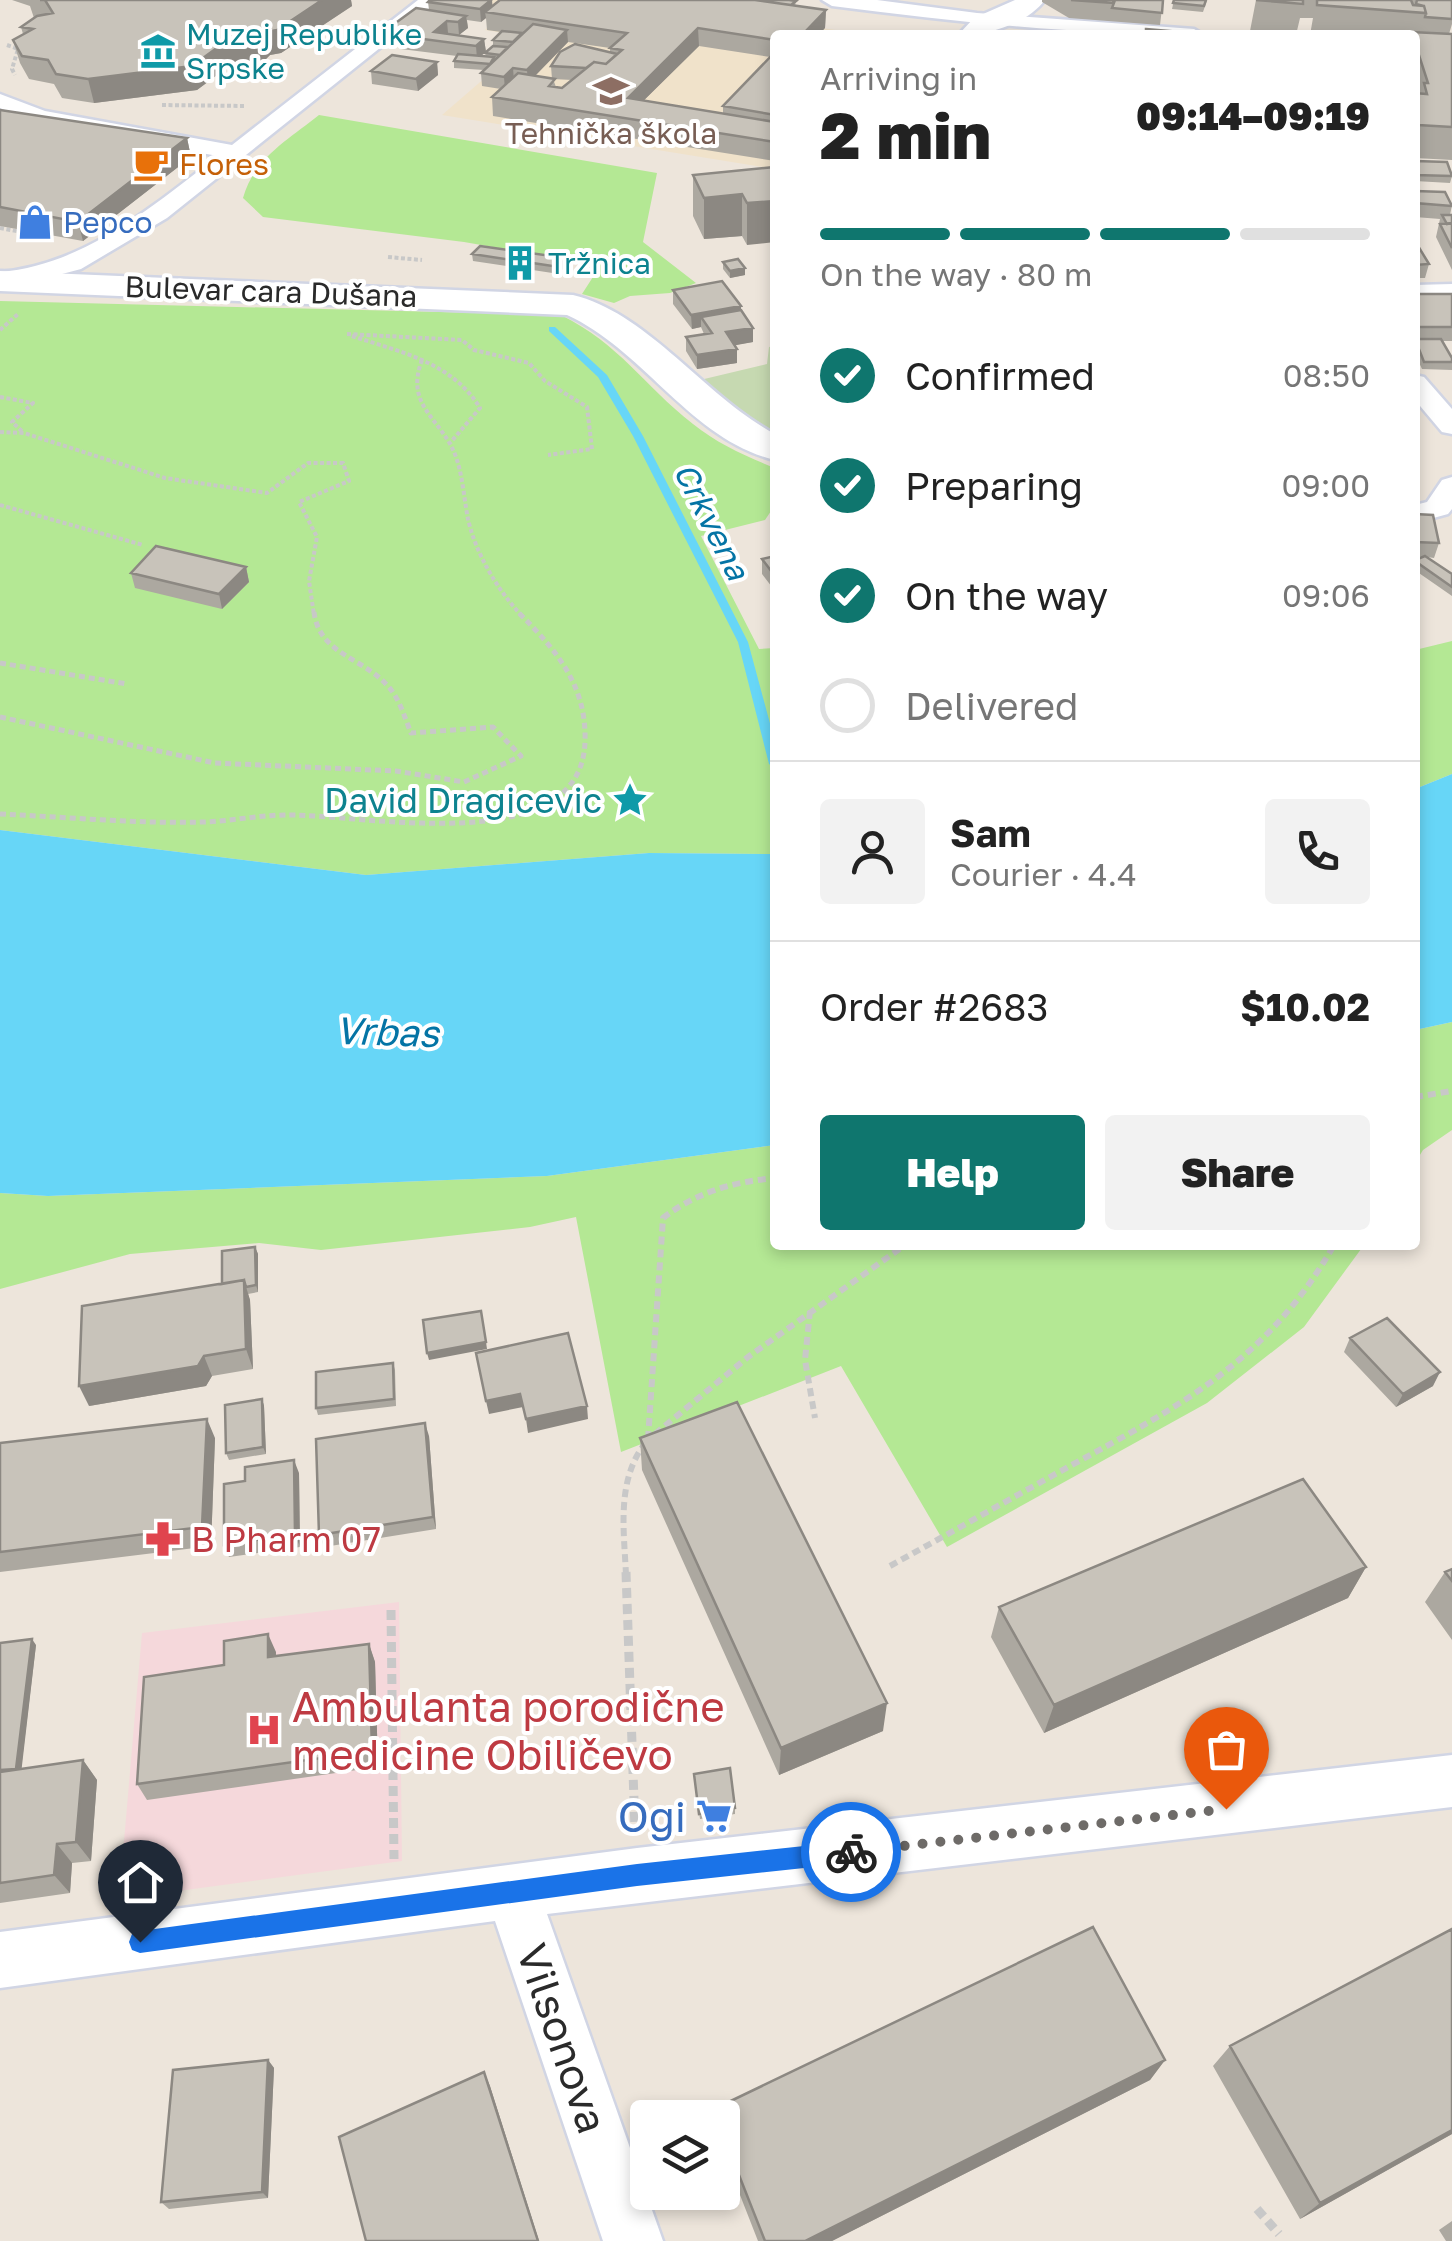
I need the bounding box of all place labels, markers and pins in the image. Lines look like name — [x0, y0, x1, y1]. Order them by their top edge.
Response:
place label: Muzej Republike Srpske — [186, 16, 422, 86]
museum icon: Muzej Republike Srpske — [139, 32, 177, 70]
school or university icon: Tehnička škola — [592, 72, 630, 110]
place label: Tehnička škola — [505, 115, 717, 151]
cafe icon: Flores — [132, 145, 170, 183]
place label: Flores — [179, 146, 269, 182]
shop icon: Pepco — [16, 203, 54, 241]
place label: Pepco — [63, 204, 153, 240]
building icon: Tržnica — [501, 244, 539, 282]
place label: Tržnica — [548, 245, 651, 281]
place label: David Dragicevic — [324, 779, 602, 821]
place icon: David Dragicevic — [611, 781, 649, 819]
place label: B Pharm 07 — [191, 1518, 381, 1560]
pharmacy icon: B Pharm 07 — [144, 1520, 182, 1558]
place label: Ambulanta porodične medicine Obiličevo — [292, 1681, 725, 1779]
pin — [1184, 1707, 1269, 1810]
hospital icon: Ambulanta porodične medicine Obiličevo — [245, 1711, 283, 1749]
place label: Ogi — [618, 1791, 686, 1841]
supermarket icon: Ogi — [695, 1797, 733, 1835]
pin — [98, 1840, 183, 1943]

